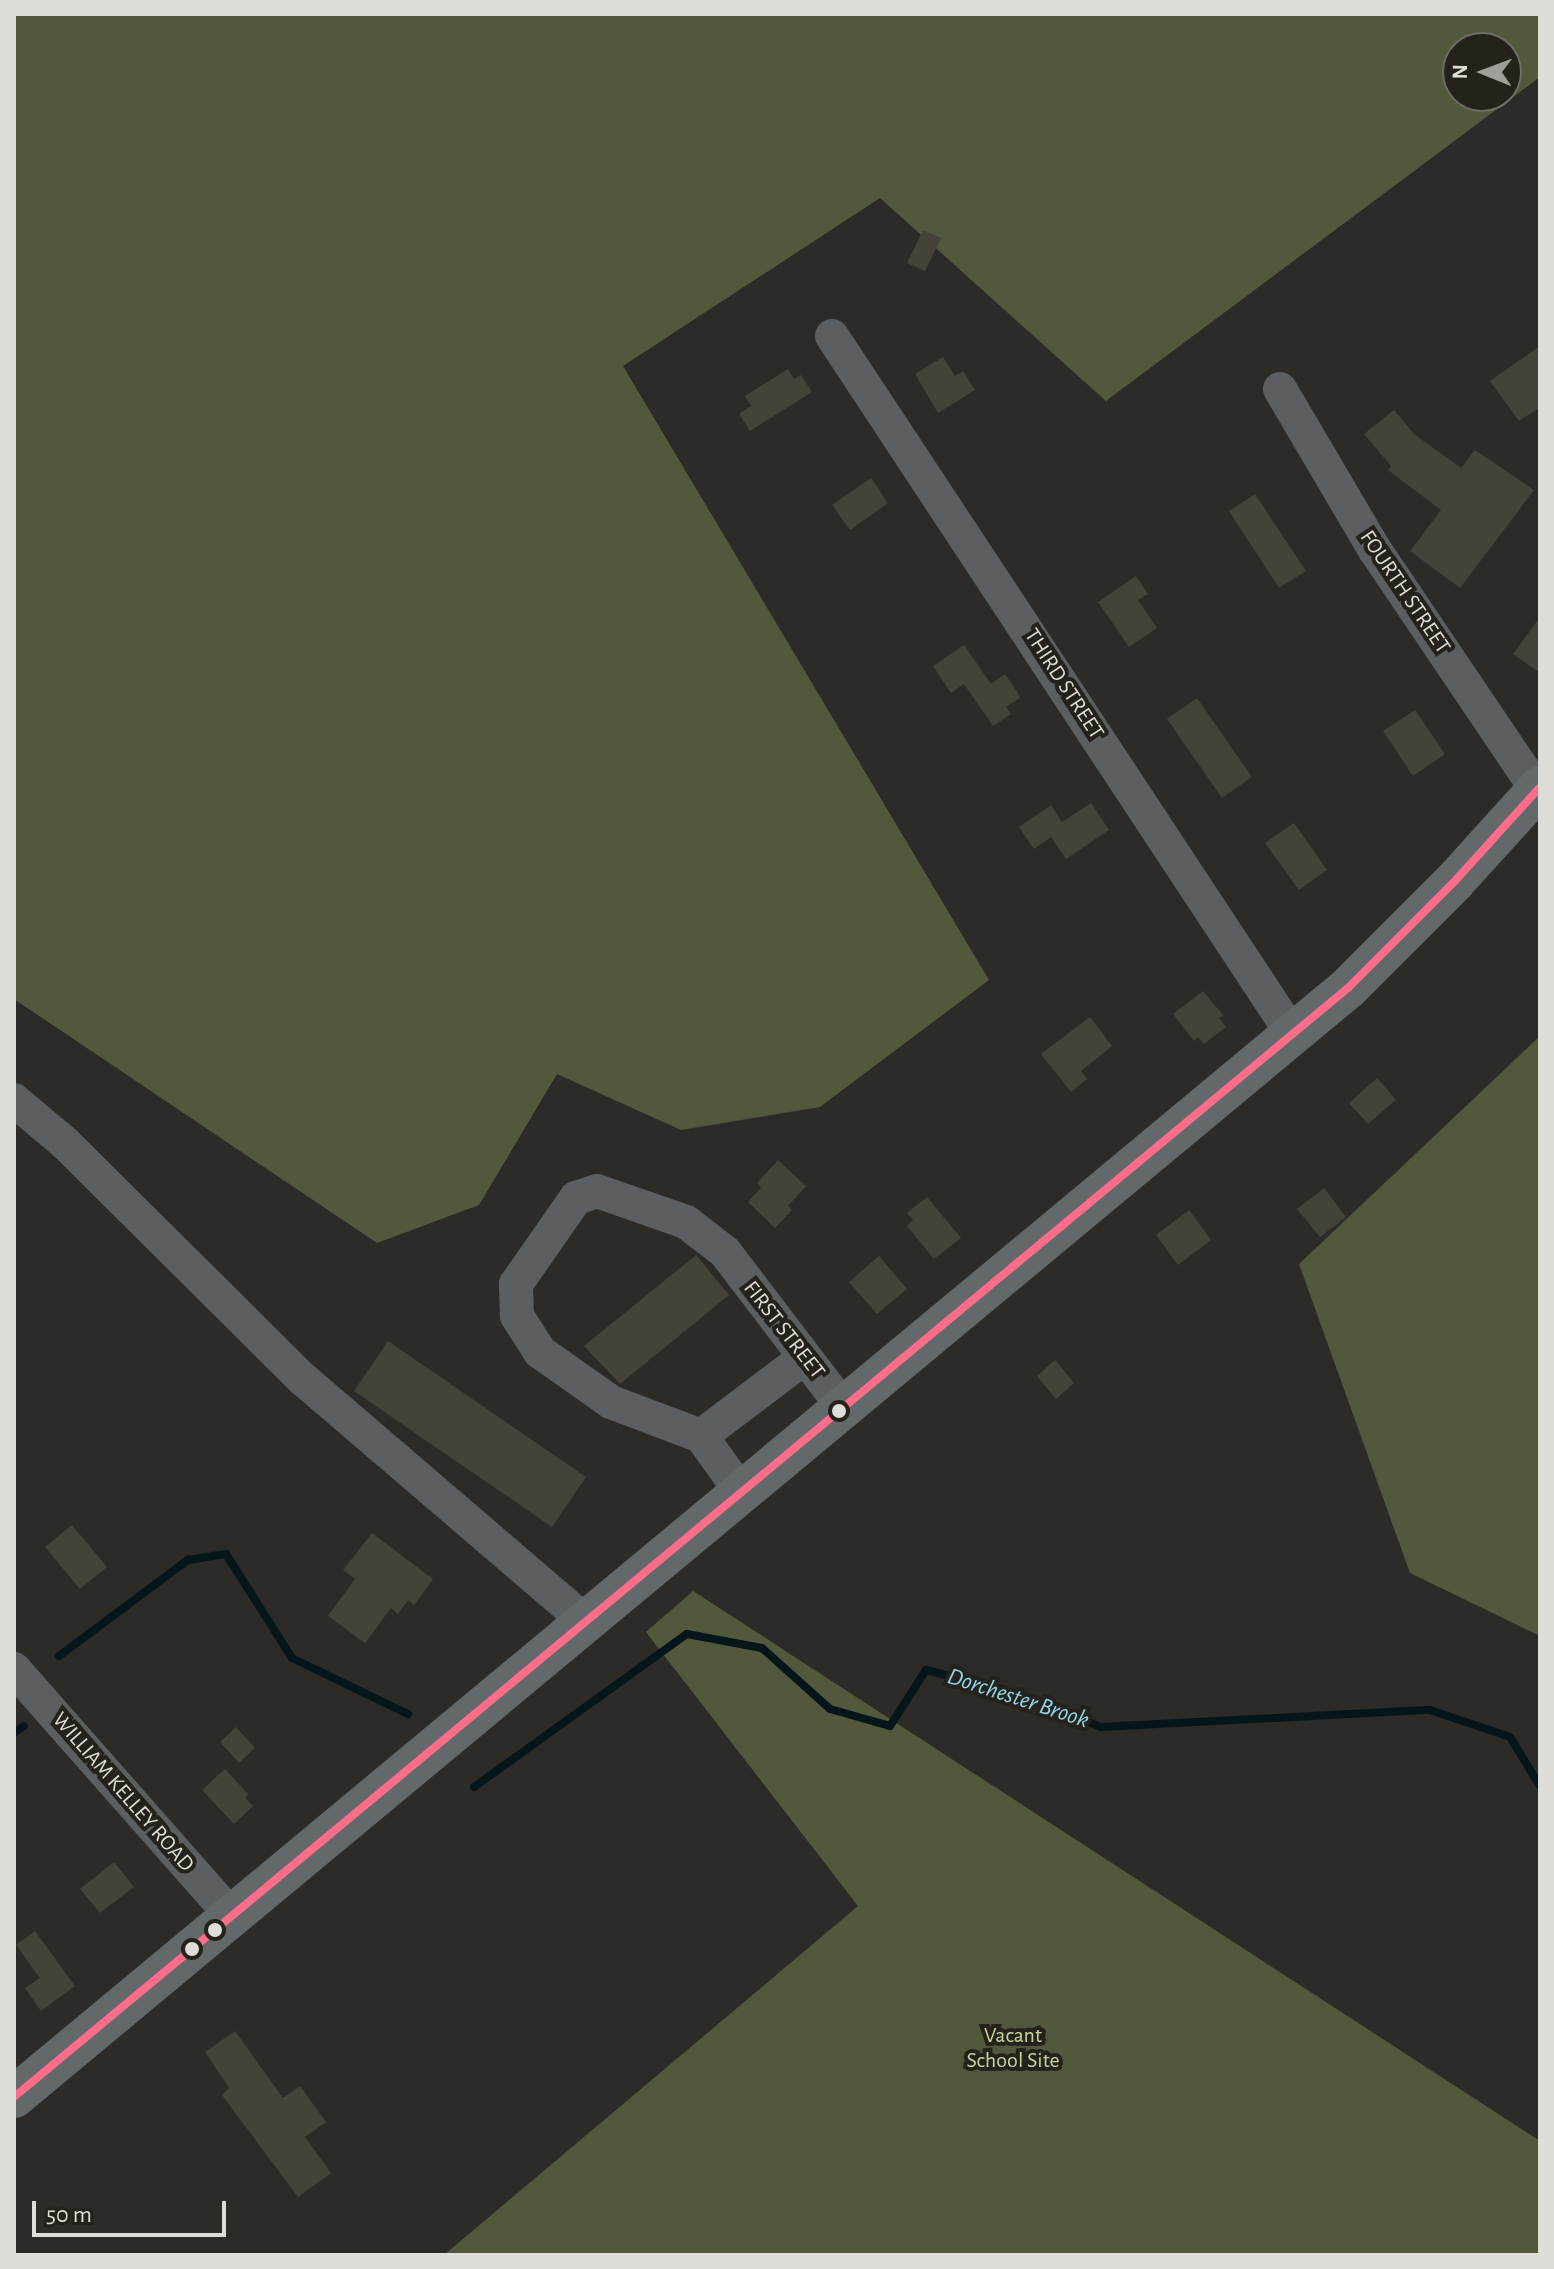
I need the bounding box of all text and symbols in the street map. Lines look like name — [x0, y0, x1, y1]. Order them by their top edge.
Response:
north arrow — [1442, 32, 1522, 112]
text: N — [1449, 64, 1471, 79]
street label: FOURTH STREET — [1354, 525, 1456, 659]
street label: THIRD STREET — [1018, 624, 1110, 744]
street label: FIRST STREET — [738, 1276, 830, 1384]
unlabelled marker — [831, 1403, 847, 1419]
water label: Dorchester Brook — [944, 1663, 1092, 1735]
street label: WILLIAM KELLEY ROAD — [47, 1707, 199, 1877]
unlabelled marker — [207, 1922, 223, 1938]
unlabelled marker — [184, 1941, 200, 1957]
park label: Vacant School Site — [966, 2022, 1060, 2074]
scale bar — [36, 2185, 230, 2235]
text: 50 m — [46, 2203, 92, 2227]

